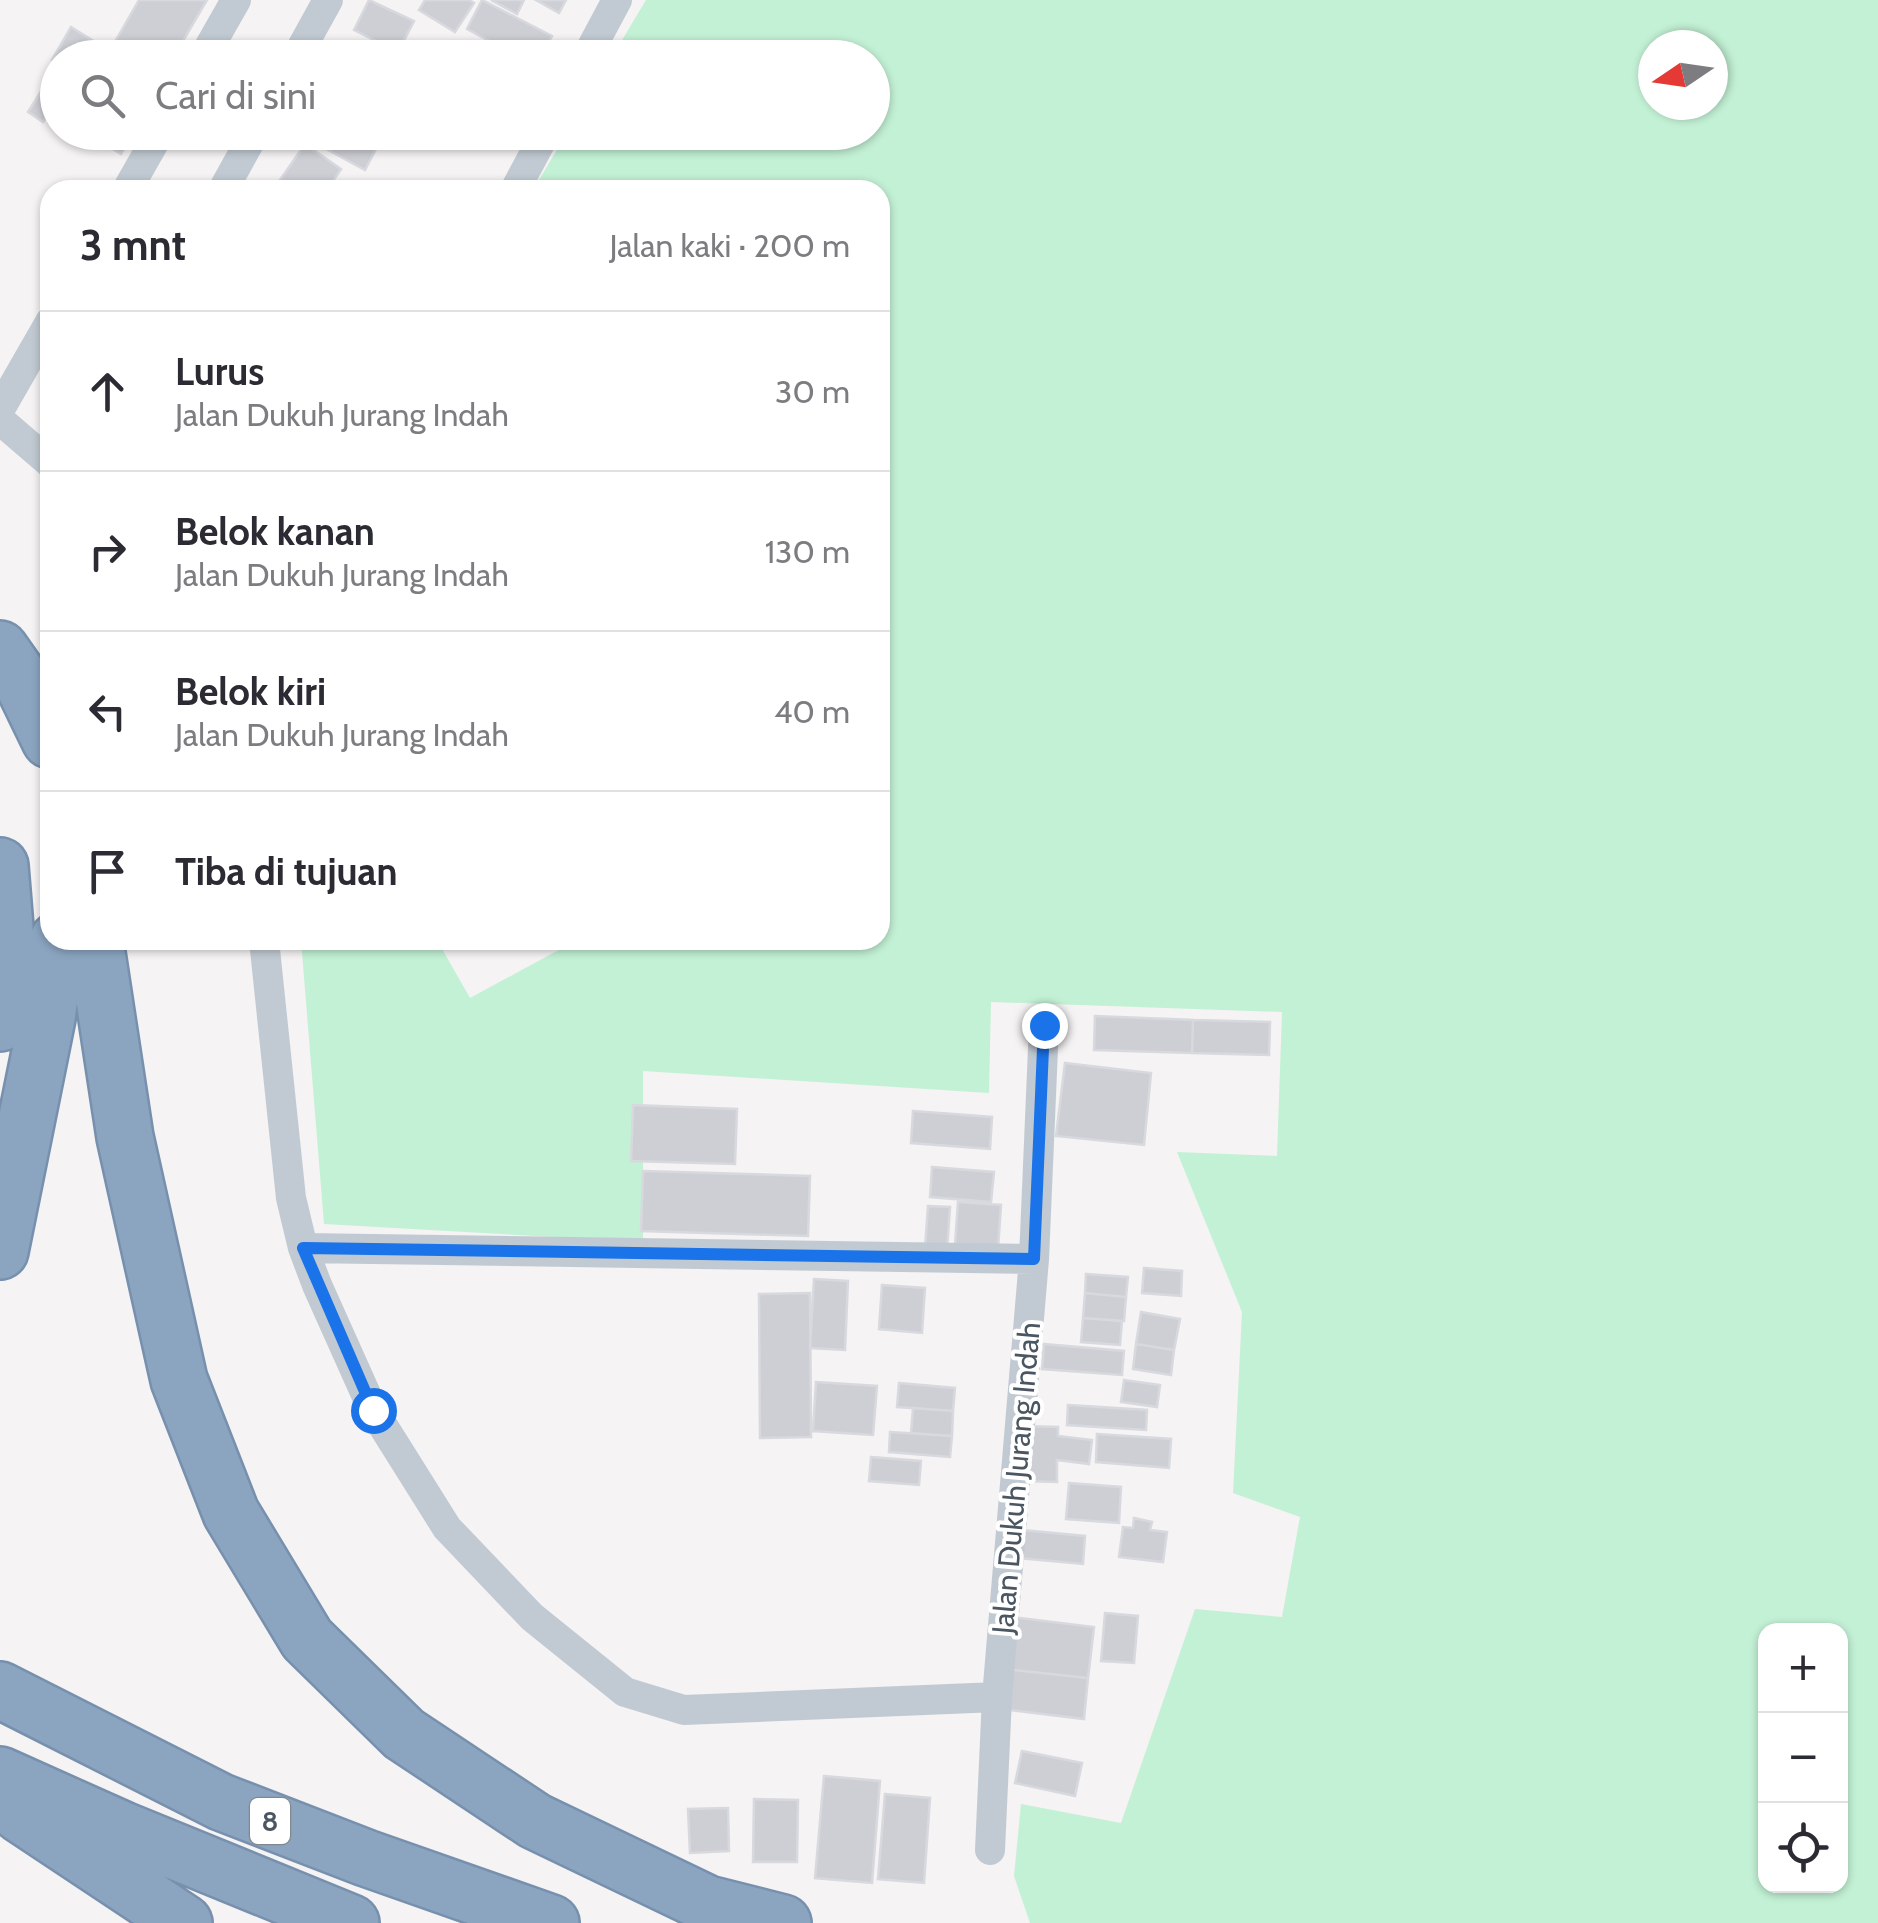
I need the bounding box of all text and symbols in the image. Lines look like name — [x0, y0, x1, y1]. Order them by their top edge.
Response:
north arrow — [1638, 30, 1728, 120]
search box — [40, 40, 890, 150]
icon: search — [75, 68, 130, 123]
text: Cari di sini — [155, 72, 316, 119]
text: 3 mnt — [80, 219, 186, 271]
text: Jalan kaki · 200 m — [609, 226, 850, 265]
text: Lurus — [175, 348, 264, 395]
icon: ahead — [80, 364, 135, 419]
text: 30 m — [775, 372, 850, 411]
text: Jalan Dukuh Jurang Indah — [175, 395, 509, 434]
text: Belok kanan — [175, 508, 375, 555]
icon: right — [80, 524, 135, 579]
text: 130 m — [765, 532, 850, 571]
text: Jalan Dukuh Jurang Indah — [175, 555, 509, 594]
text: Belok kiri — [175, 668, 326, 715]
icon: left — [80, 684, 135, 739]
text: 40 m — [774, 692, 850, 731]
text: Jalan Dukuh Jurang Indah — [175, 715, 509, 754]
icon: arrive — [80, 844, 135, 899]
text: Tiba di tujuan — [175, 848, 397, 895]
route end — [1022, 1003, 1068, 1049]
street label: Jalan Dukuh Jurang Indah — [984, 1321, 1048, 1636]
route start — [351, 1388, 397, 1434]
map controls — [1758, 1623, 1848, 1893]
button: + — [1758, 1623, 1848, 1713]
button: − — [1758, 1713, 1848, 1803]
road number: 8 — [250, 1798, 290, 1844]
button: locate — [1758, 1803, 1848, 1893]

